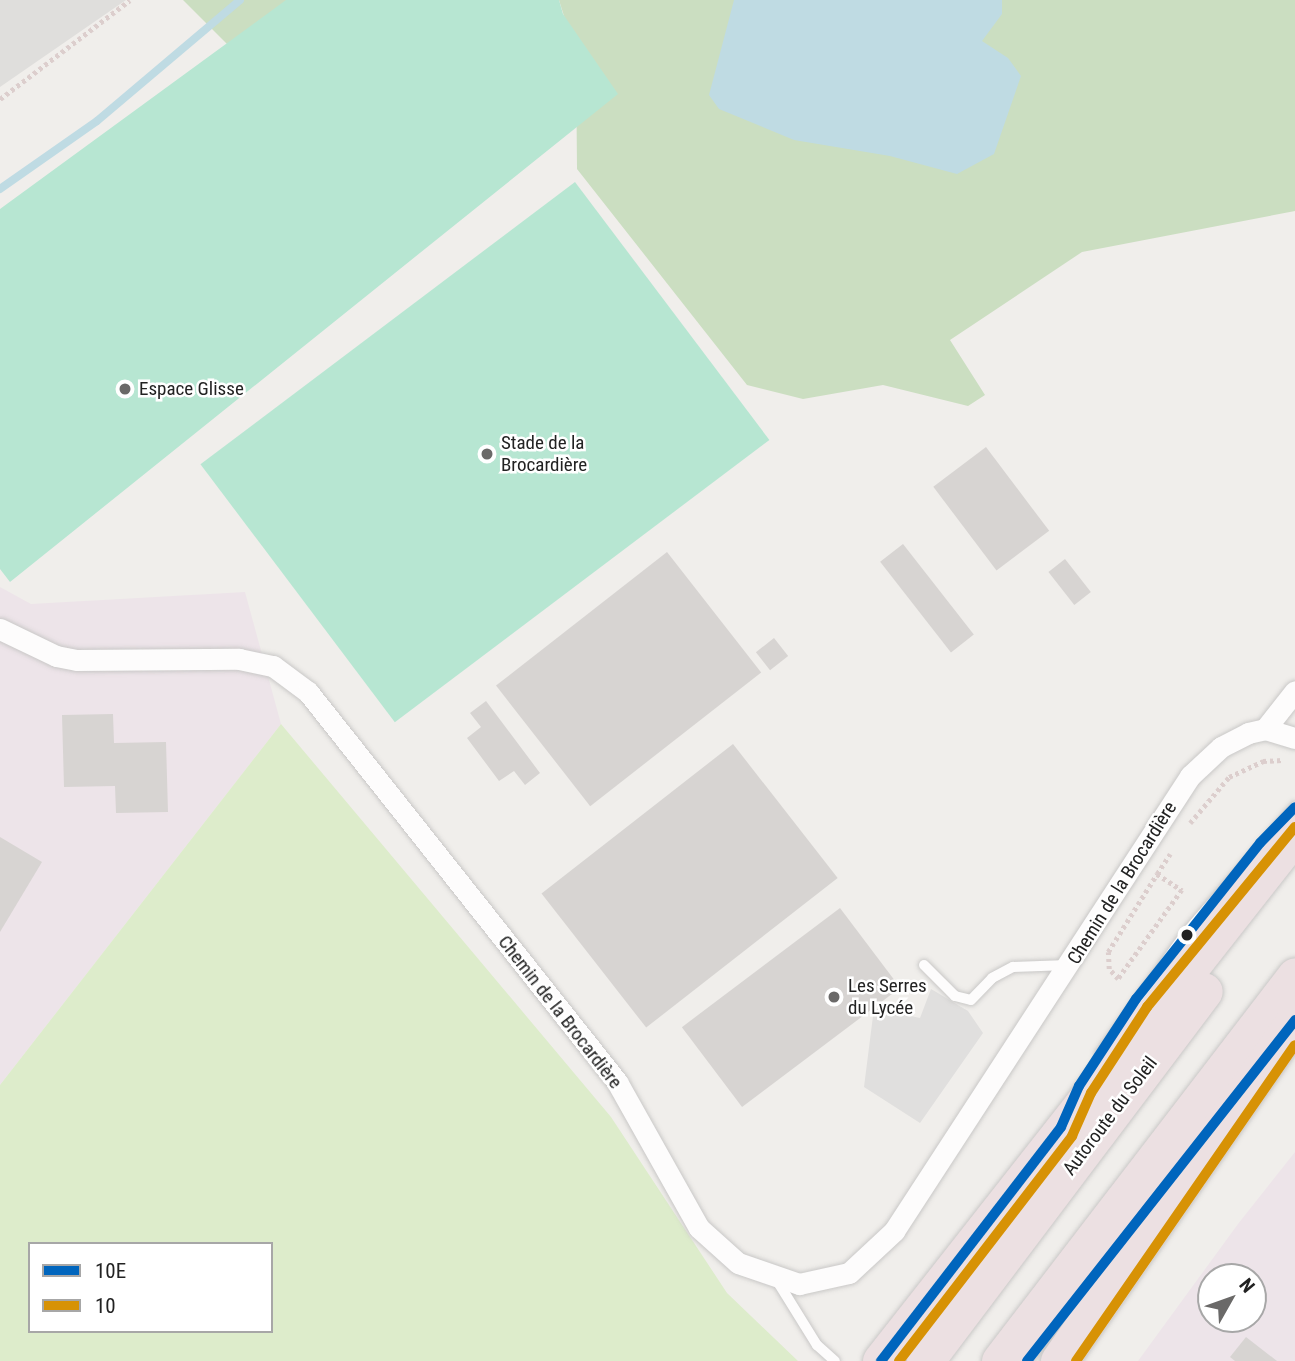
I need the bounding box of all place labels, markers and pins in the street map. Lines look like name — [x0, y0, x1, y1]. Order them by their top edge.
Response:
place label: Espace Glisse — [139, 378, 244, 400]
marker: Espace Glisse — [117, 381, 133, 397]
place label: Stade de la Brocardière — [501, 432, 587, 476]
marker: Stade de la Brocardière — [479, 446, 495, 462]
unlabelled marker — [1180, 928, 1194, 942]
place label: Les Serres du Lycée — [848, 975, 927, 1019]
marker: Les Serres du Lycée — [826, 989, 842, 1005]

